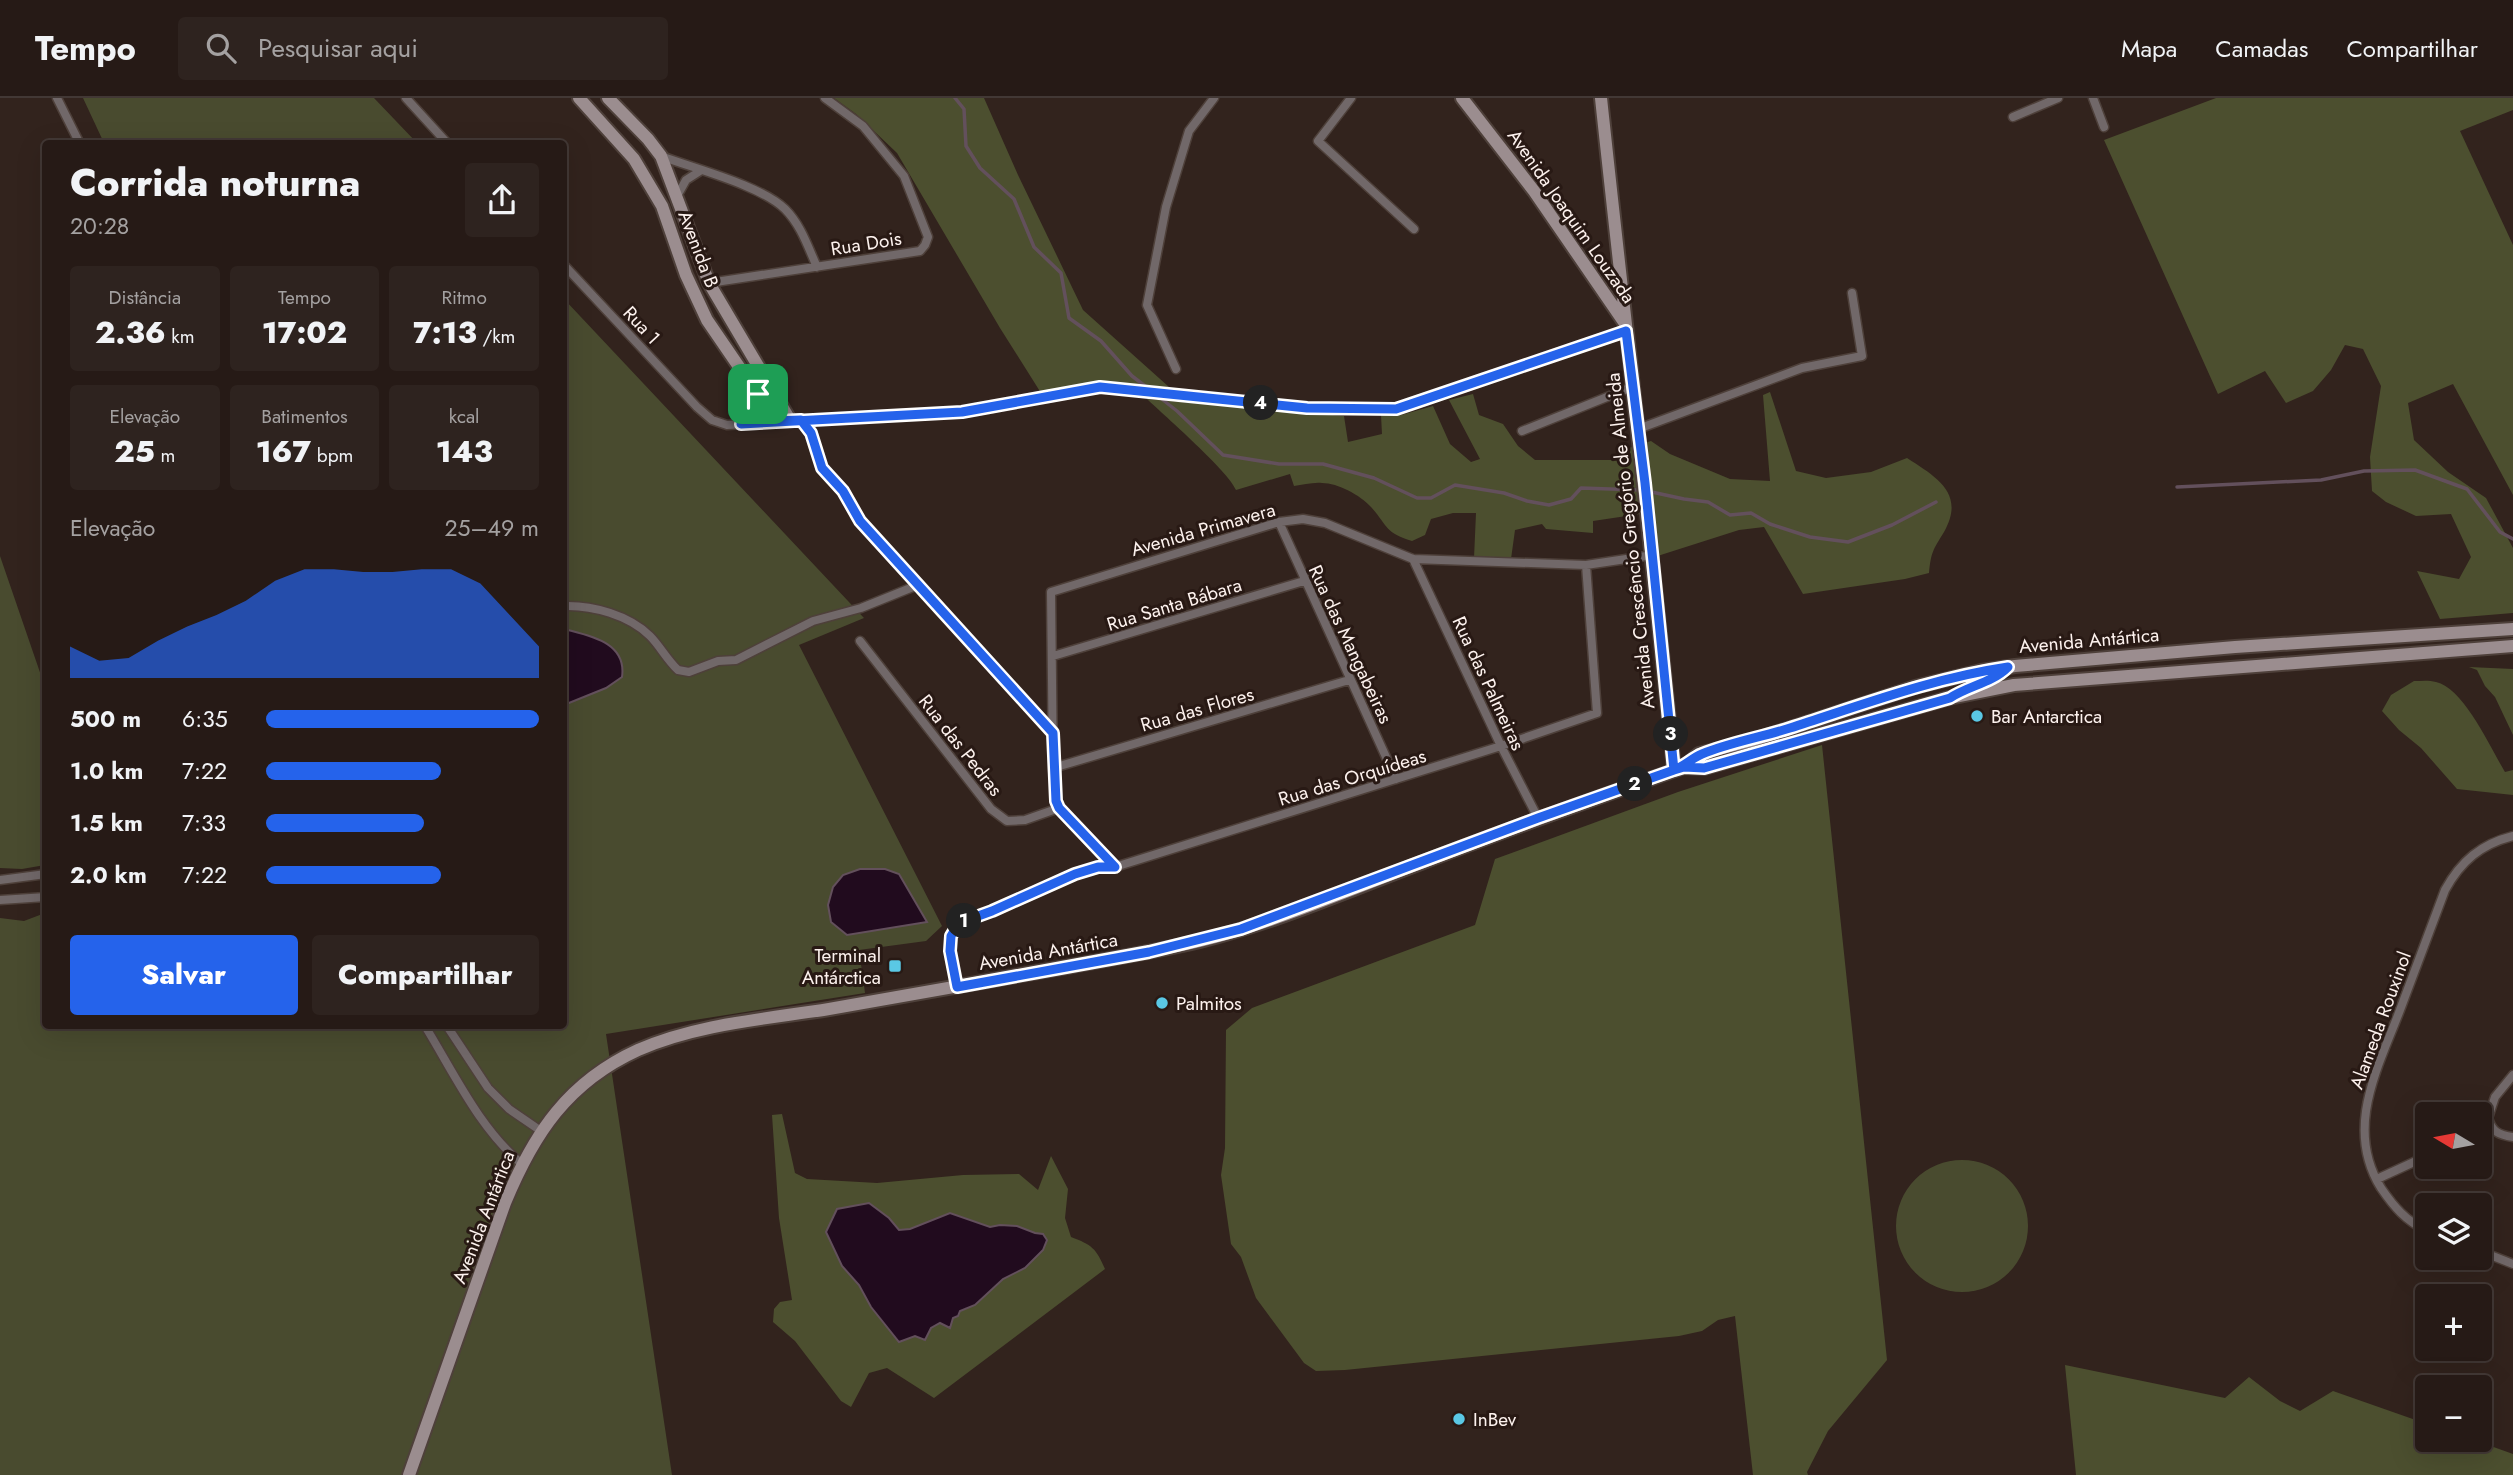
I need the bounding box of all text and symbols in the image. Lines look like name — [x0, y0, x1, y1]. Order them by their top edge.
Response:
search box — [178, 17, 668, 80]
text: Tempo — [35, 25, 136, 72]
icon: search — [202, 29, 240, 67]
text: Pesquisar aqui — [258, 29, 418, 67]
text: Mapa — [2121, 31, 2177, 66]
text: Camadas — [2215, 31, 2308, 66]
text: Compartilhar — [2346, 31, 2478, 66]
street label: Avenida Joaquim Louzada — [1501, 124, 1642, 309]
text: Corrida noturna — [70, 155, 360, 210]
button: share — [465, 163, 539, 237]
street label: Avenida B — [671, 207, 726, 292]
text: 20:28 — [70, 209, 129, 243]
street label: Rua Dois — [829, 225, 904, 262]
text: Distância — [109, 284, 181, 311]
text: Tempo — [278, 284, 331, 311]
text: Ritmo — [441, 284, 487, 311]
street label: Rua 1 — [617, 300, 667, 351]
text: 2.36 — [95, 311, 166, 354]
text: 17:02 — [262, 311, 347, 354]
text: 7:13 — [413, 311, 477, 354]
text: km — [166, 323, 195, 350]
text: /km — [477, 323, 515, 350]
pin — [728, 364, 788, 424]
street label: Avenida Crescêncio Gregório de Almeida — [1599, 372, 1662, 710]
icon: arrive — [739, 375, 777, 413]
pin: 4 — [1244, 386, 1278, 420]
text: 4 — [1254, 389, 1267, 416]
text: Elevação — [110, 403, 180, 430]
text: Batimentos — [261, 403, 348, 430]
text: kcal — [449, 403, 480, 430]
text: 25 — [114, 430, 155, 473]
text: 167 — [256, 430, 311, 473]
text: 143 — [436, 430, 493, 473]
text: m — [155, 442, 175, 469]
text: bpm — [311, 442, 353, 469]
street label: Avenida Primavera — [1128, 496, 1278, 563]
text: Elevação — [70, 511, 155, 545]
text: 25–49 m — [444, 511, 539, 545]
street label: Rua das Mangabeiras — [1302, 561, 1399, 728]
street label: Rua Santa Bábara — [1103, 571, 1245, 638]
street label: Rua das Palmeiras — [1446, 612, 1532, 755]
street label: Avenida Antártica — [2018, 621, 2160, 660]
street label: Rua das Flores — [1137, 680, 1257, 739]
street label: Rua das Pedras — [912, 689, 1009, 802]
text: 500 m — [70, 702, 141, 736]
text: 6:35 — [182, 702, 228, 736]
place label: Bar Antarctica — [1991, 703, 2102, 730]
marker: Bar Antarctica — [1969, 708, 1985, 724]
pin: 3 — [1654, 716, 1688, 752]
text: 3 — [1665, 720, 1676, 747]
street label: Rua das Orquídeas — [1275, 742, 1430, 813]
text: 1.0 km — [70, 754, 143, 788]
text: 7:22 — [182, 754, 227, 788]
pin: 2 — [1618, 766, 1652, 802]
text: 2 — [1628, 770, 1641, 797]
text: 1.5 km — [70, 806, 143, 840]
text: 7:33 — [182, 806, 226, 840]
text: 2.0 km — [70, 858, 147, 892]
text: 7:22 — [182, 858, 227, 892]
pin: 1 — [946, 904, 982, 938]
text: 1 — [959, 907, 968, 934]
street label: Avenida Antártica — [977, 926, 1120, 977]
button: Salvar — [70, 935, 298, 1015]
button: Compartilhar — [312, 935, 539, 1015]
place label: Terminal Antárctica — [802, 942, 881, 991]
street label: Alameda Rouxinol — [2343, 947, 2418, 1093]
marker: Terminal Antárctica — [887, 958, 903, 974]
place label: Palmitos — [1176, 990, 1242, 1017]
marker: Palmitos — [1154, 995, 1170, 1011]
north arrow — [2415, 1102, 2492, 1180]
map controls — [2415, 1102, 2492, 1452]
street label: Avenida Antártica — [446, 1147, 521, 1288]
button: layers — [2415, 1193, 2492, 1270]
button: + — [2415, 1284, 2492, 1361]
button: − — [2415, 1375, 2492, 1452]
place label: InBev — [1473, 1406, 1517, 1433]
marker: InBev — [1451, 1411, 1467, 1427]

